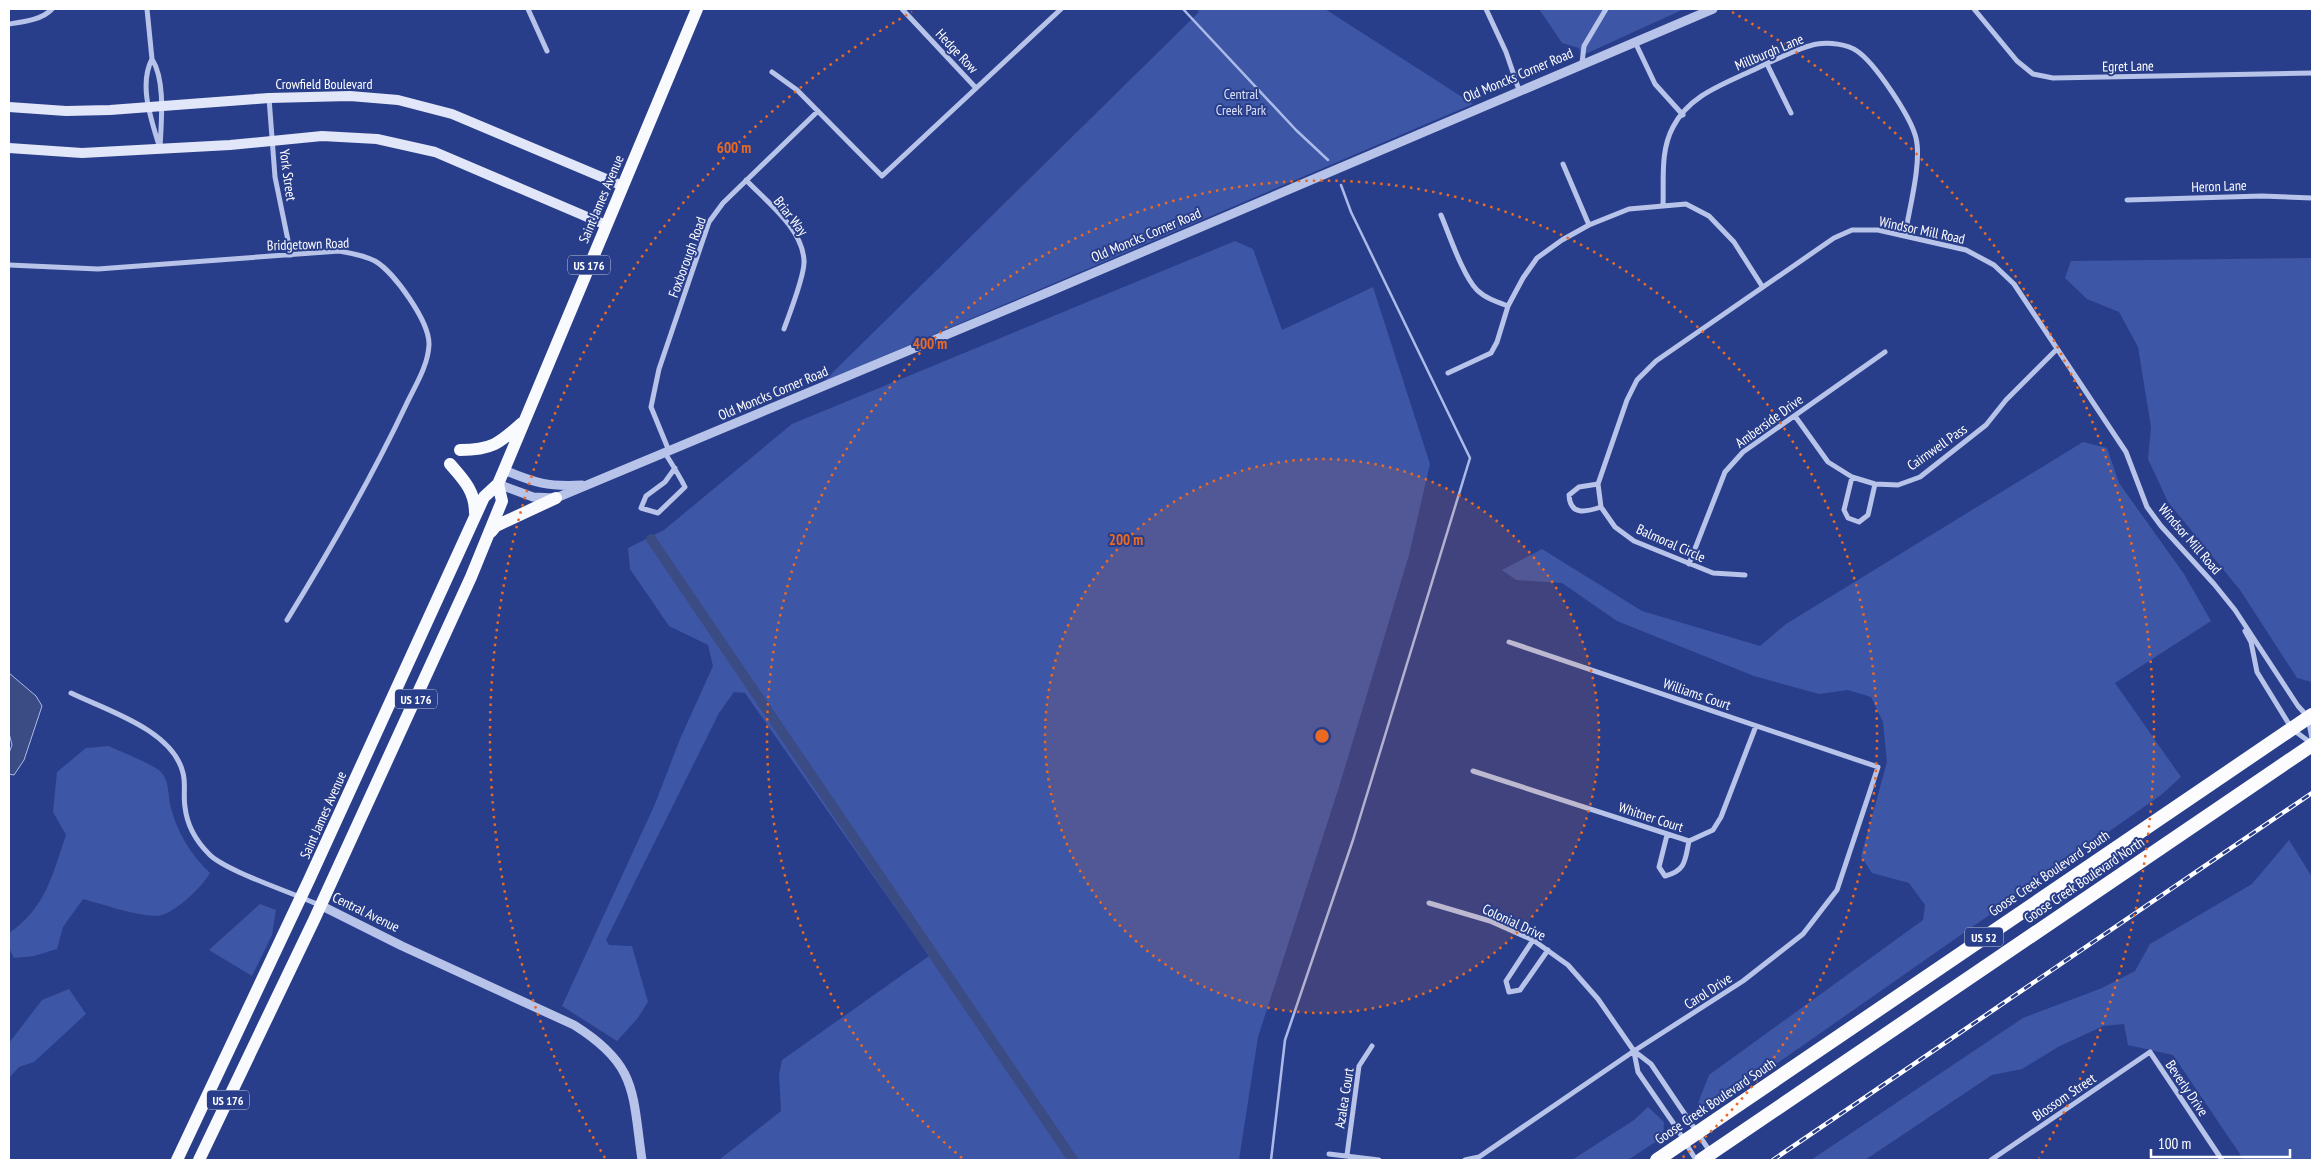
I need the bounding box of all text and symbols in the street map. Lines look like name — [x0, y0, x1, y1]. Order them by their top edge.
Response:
street label: Hedge Row — [932, 25, 983, 78]
street label: Millburgh Lane — [1732, 29, 1806, 75]
street label: Old Moncks Corner Road — [1460, 44, 1576, 106]
street label: Egret Lane — [2102, 57, 2154, 75]
street label: Crowfield Boulevard — [276, 75, 372, 93]
park label: Central Creek Park — [1216, 85, 1267, 119]
text: 600 m — [717, 138, 751, 157]
street label: York Street — [275, 148, 301, 202]
street label: Saint James Avenue — [574, 152, 628, 246]
street label: Heron Lane — [2191, 176, 2247, 196]
street label: Briar Way — [770, 193, 813, 240]
street label: Old Moncks Corner Road — [1088, 204, 1204, 266]
street label: Windsor Mill Road — [1877, 212, 1967, 248]
street label: Foxborough Road — [664, 214, 710, 300]
street label: Bridgetown Road — [267, 234, 349, 254]
road number: US 176 — [568, 256, 610, 274]
text: 400 m — [913, 334, 947, 353]
street label: Old Moncks Corner Road — [715, 362, 831, 424]
street label: Amberside Drive — [1732, 390, 1807, 452]
street label: Cairnwell Pass — [1903, 420, 1971, 474]
street label: Windsor Mill Road — [2154, 500, 2226, 578]
street label: Balmoral Circle — [1634, 520, 1708, 566]
text: 200 m — [1109, 530, 1143, 549]
street label: Williams Court — [1661, 674, 1733, 714]
road number: US 176 — [395, 690, 437, 709]
centre of rings — [1313, 727, 1331, 745]
street label: Saint James Avenue — [296, 768, 350, 862]
street label: Whitner Court — [1616, 798, 1686, 836]
street label: Goose Creek Boulevard South — [1985, 826, 2113, 920]
street label: Goose Creek Boulevard North — [2020, 833, 2148, 927]
street label: Central Avenue — [329, 888, 403, 936]
street label: Colonial Drive — [1479, 900, 1549, 945]
road number: US 52 — [1965, 928, 2003, 946]
street label: Carol Drive — [1681, 969, 1735, 1013]
street label: Goose Creek Boulevard South — [1651, 1054, 1779, 1148]
street label: Beverly Drive — [2162, 1057, 2212, 1120]
street label: Azalea Court — [1330, 1066, 1358, 1129]
street label: Blossom Street — [2029, 1069, 2099, 1125]
road number: US 176 — [207, 1090, 249, 1110]
scale bar — [2151, 1126, 2290, 1158]
text: 100 m — [2158, 1134, 2191, 1153]

